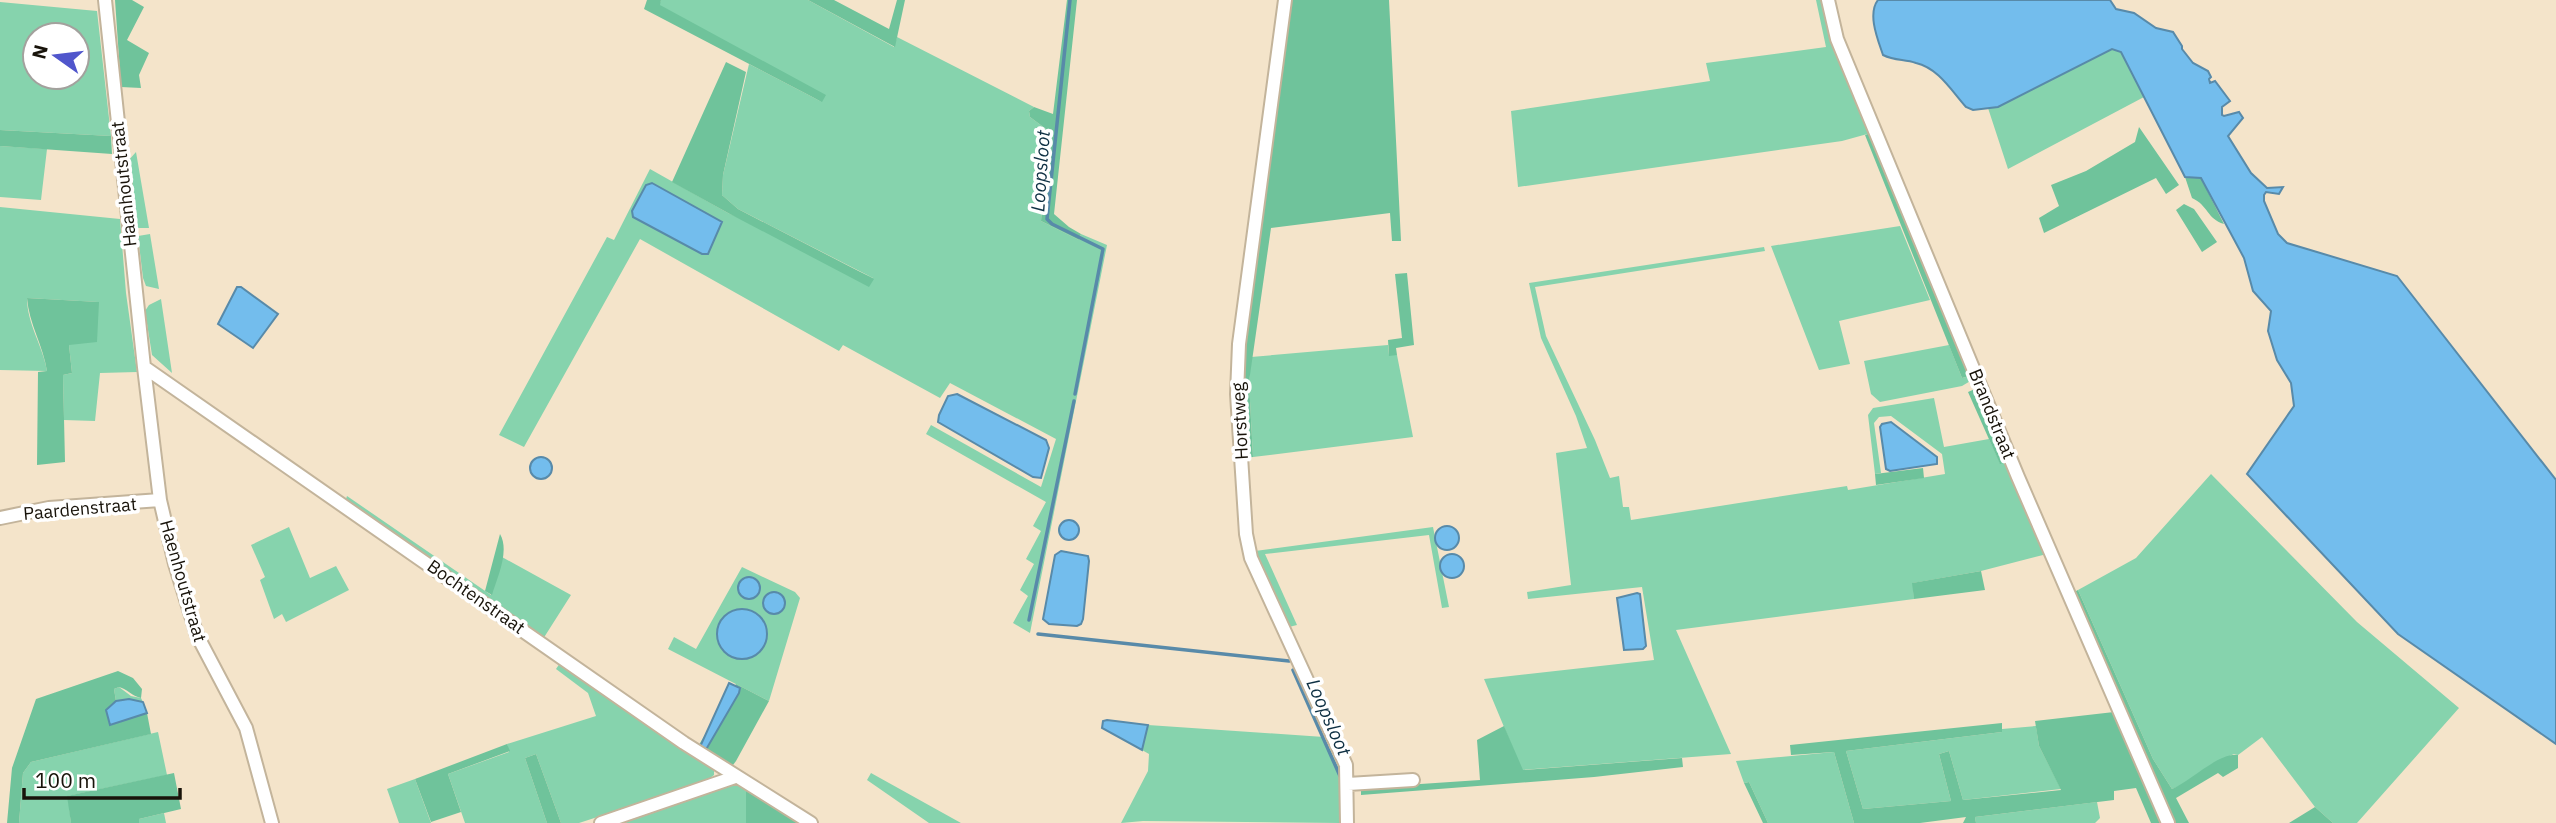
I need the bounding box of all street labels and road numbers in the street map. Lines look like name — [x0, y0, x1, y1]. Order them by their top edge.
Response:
street label: Haanhoutstraat — [105, 120, 142, 248]
street label: Brandstraat — [1964, 365, 2021, 462]
street label: Horstweg — [1226, 381, 1253, 460]
street label: Paardenstraat — [22, 492, 138, 525]
street label: Haenhoutstraat — [155, 517, 212, 645]
street label: Bochtenstraat — [423, 554, 530, 639]

